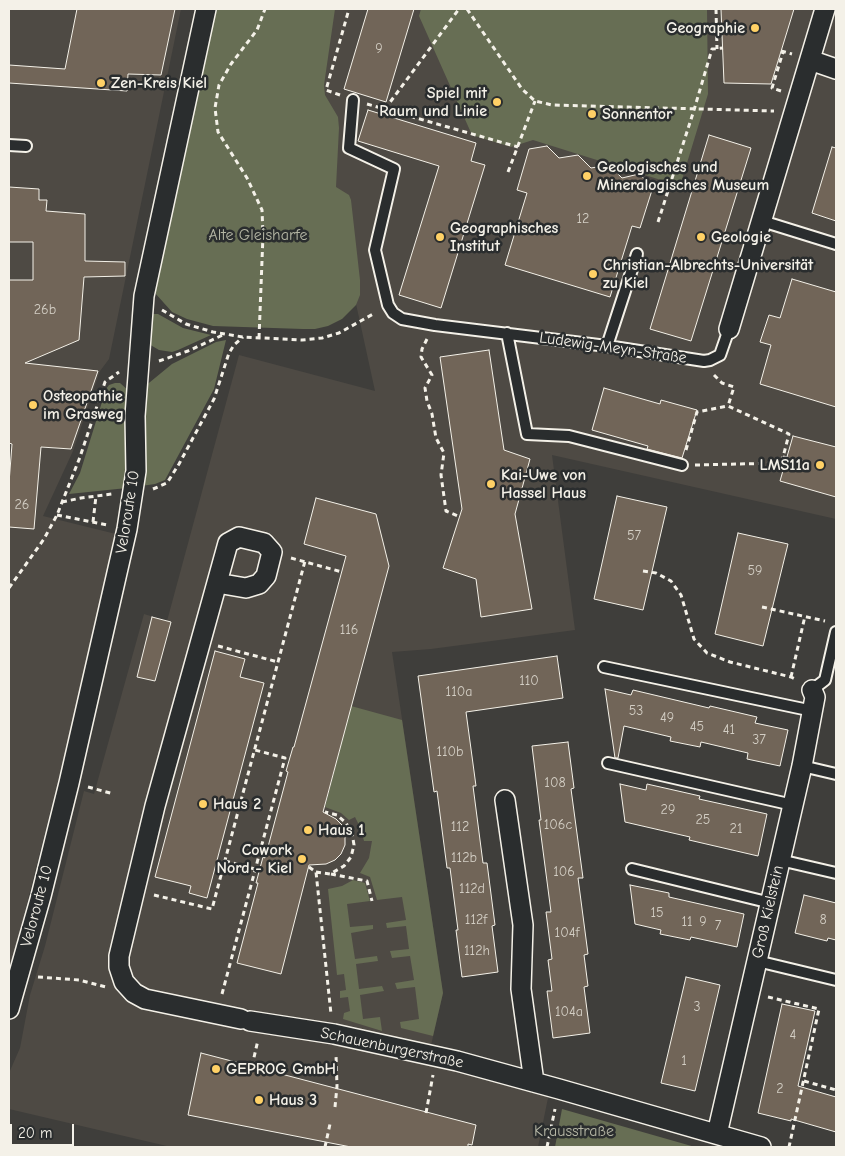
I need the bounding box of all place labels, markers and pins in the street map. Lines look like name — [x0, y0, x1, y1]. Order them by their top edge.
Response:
place label: Geographie — [666, 18, 745, 38]
marker: Geographie — [749, 22, 761, 34]
place label: Zen-Kreis Kiel — [111, 73, 207, 93]
marker: Zen-Kreis Kiel — [95, 77, 107, 89]
place label: Spiel mit Raum und Linie — [379, 83, 487, 121]
marker: Spiel mit Raum und Linie — [491, 96, 503, 108]
place label: Sonnentor — [602, 104, 673, 124]
marker: Sonnentor — [586, 108, 598, 120]
place label: Geologisches und Mineralogisches Museum — [597, 157, 769, 195]
marker: Geologisches und Mineralogisches Museum — [581, 170, 593, 182]
place label: Geographisches Institut — [450, 218, 558, 256]
place label: Geologie — [711, 227, 771, 247]
marker: Geographisches Institut — [434, 231, 446, 243]
marker: Geologie — [695, 231, 707, 243]
place label: Christian-Albrechts-Universität zu Kiel — [603, 255, 813, 293]
marker: Christian-Albrechts-Universität zu Kiel — [587, 268, 599, 280]
place label: Osteopathie im Grasweg — [43, 386, 124, 424]
marker: Osteopathie im Grasweg — [27, 399, 39, 411]
place label: LMS11a — [759, 455, 810, 475]
marker: LMS11a — [814, 459, 826, 471]
place label: Kai-Uwe von Hassel Haus — [501, 465, 586, 503]
marker: Kai-Uwe von Hassel Haus — [485, 478, 497, 490]
place label: Haus 2 — [213, 794, 261, 814]
marker: Haus 2 — [197, 798, 209, 810]
place label: Haus 1 — [318, 820, 365, 840]
marker: Haus 1 — [302, 824, 314, 836]
place label: Cowork Nord - Kiel — [217, 840, 292, 878]
marker: Cowork Nord - Kiel — [296, 853, 308, 865]
place label: GEPROG GmbH — [226, 1059, 336, 1079]
marker: GEPROG GmbH — [210, 1063, 222, 1075]
place label: Haus 3 — [269, 1090, 317, 1110]
marker: Haus 3 — [253, 1094, 265, 1106]

